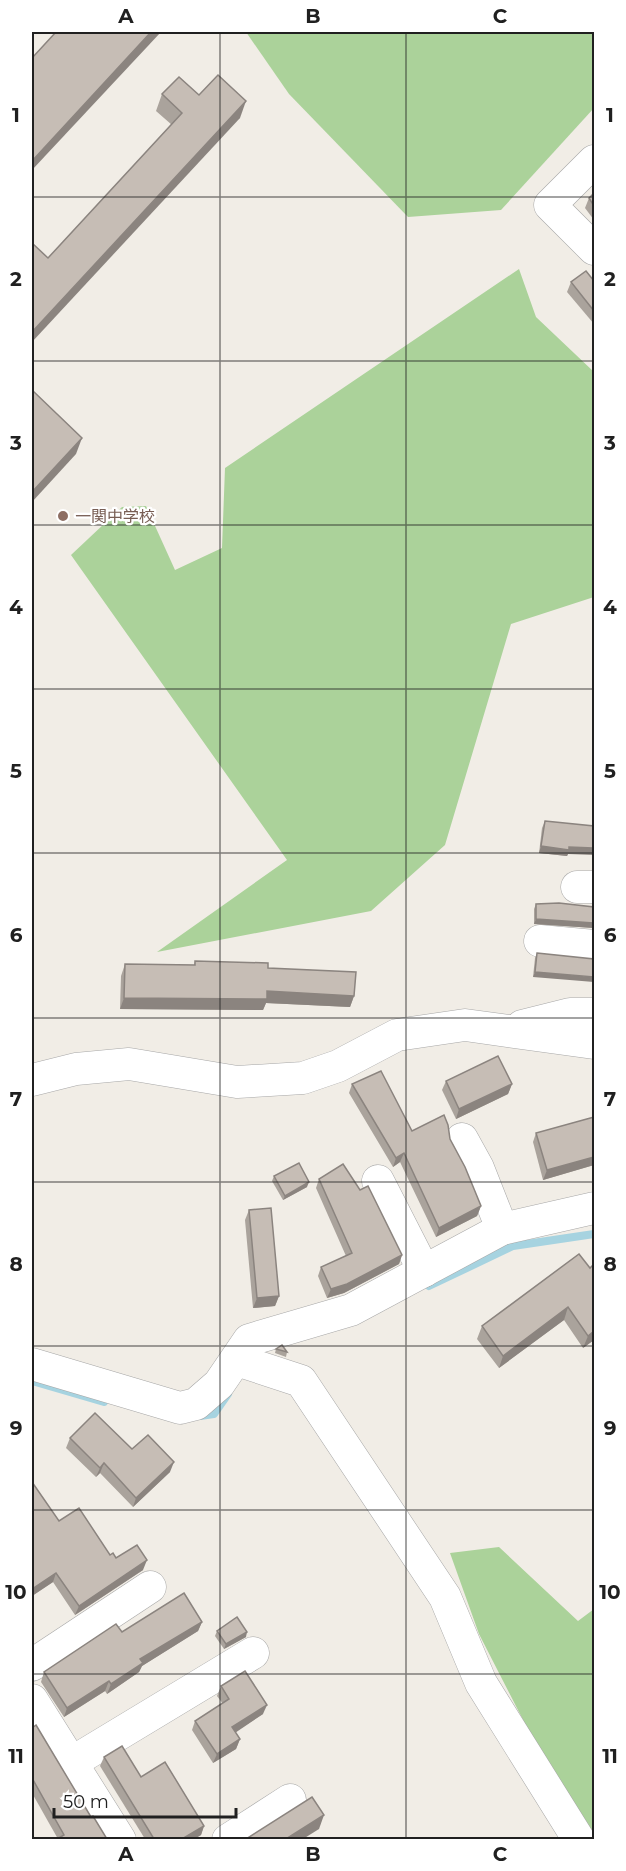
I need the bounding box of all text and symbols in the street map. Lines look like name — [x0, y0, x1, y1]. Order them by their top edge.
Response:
text: A — [117, 4, 134, 28]
text: B — [305, 4, 321, 28]
text: C — [493, 4, 508, 28]
text: 1 — [12, 103, 20, 127]
text: 1 — [606, 103, 614, 127]
text: 2 — [10, 267, 22, 291]
text: 2 — [604, 267, 616, 291]
text: 3 — [9, 431, 22, 455]
text: 3 — [603, 431, 616, 455]
place label: 一関中学校 — [75, 507, 155, 526]
marker: 一関中学校 — [56, 509, 70, 523]
text: 4 — [9, 595, 23, 619]
text: 4 — [603, 595, 617, 619]
text: 5 — [10, 759, 22, 783]
text: 5 — [604, 759, 616, 783]
text: 6 — [10, 923, 23, 947]
text: 6 — [604, 923, 617, 947]
text: 7 — [10, 1087, 22, 1111]
text: 7 — [604, 1087, 616, 1111]
text: 8 — [9, 1252, 23, 1276]
text: 8 — [603, 1252, 617, 1276]
text: 9 — [10, 1416, 22, 1440]
text: 9 — [604, 1416, 616, 1440]
text: 10 — [5, 1580, 27, 1604]
text: 10 — [599, 1580, 621, 1604]
text: 11 — [8, 1744, 24, 1768]
text: 11 — [602, 1744, 618, 1768]
scale bar — [54, 1781, 236, 1819]
text: 50 m — [63, 1791, 109, 1813]
text: A — [117, 1842, 134, 1866]
text: B — [305, 1842, 321, 1866]
text: C — [493, 1842, 508, 1866]

